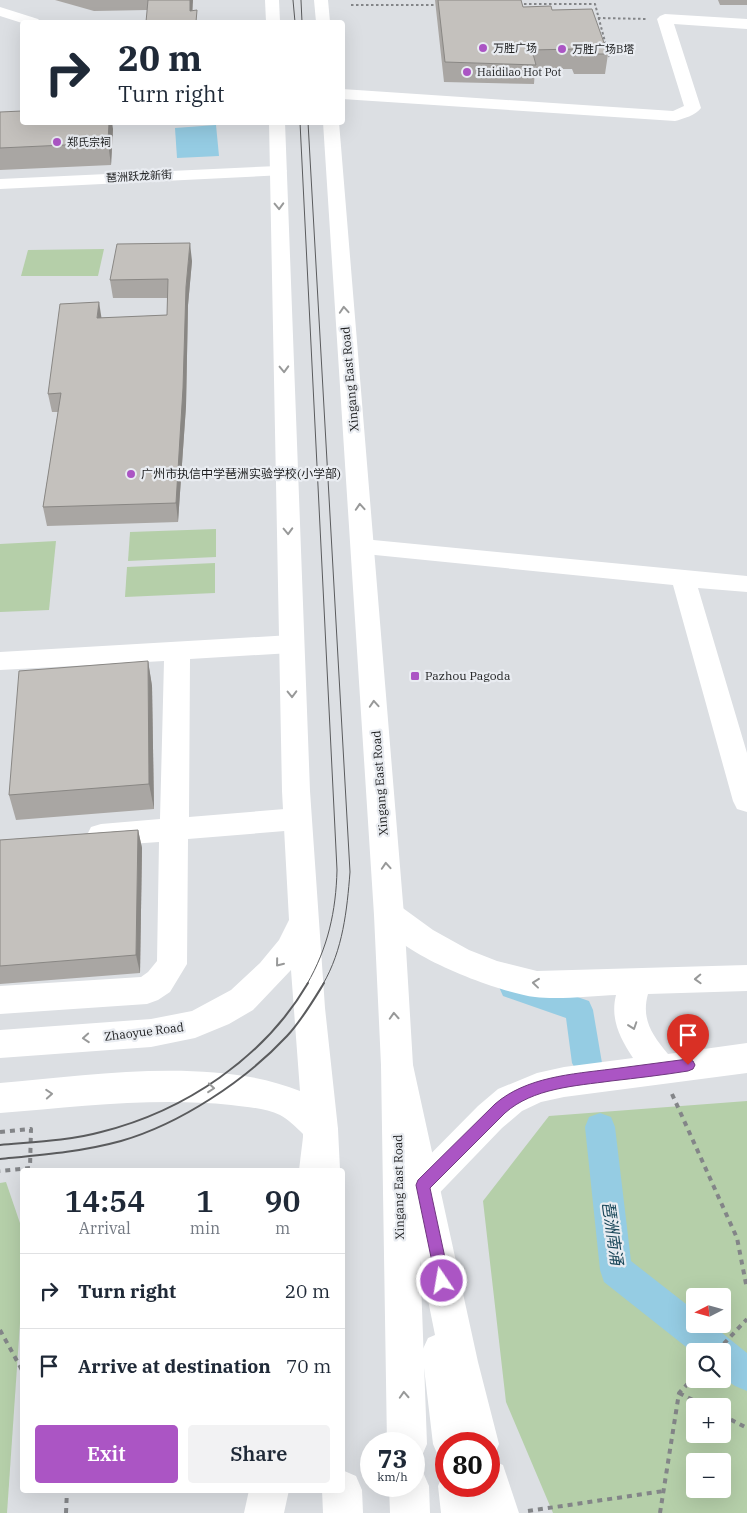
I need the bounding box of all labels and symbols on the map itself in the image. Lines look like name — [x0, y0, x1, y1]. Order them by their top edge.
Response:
place label: 万胜广场 — [493, 41, 537, 55]
marker: 万胜广场 — [477, 42, 489, 54]
place label: 万胜广场B塔 — [572, 42, 634, 56]
marker: 万胜广场B塔 — [556, 43, 568, 55]
place label: Haidilao Hot Pot — [477, 65, 561, 79]
marker: Haidilao Hot Pot — [461, 66, 473, 78]
place label: 郑氏宗祠 — [67, 135, 111, 149]
marker: 郑氏宗祠 — [51, 136, 63, 148]
street label: 琶洲跃龙新街 — [106, 167, 172, 185]
one-way arrow — [274, 202, 284, 210]
one-way arrow — [339, 306, 350, 314]
street label: Xingang East Road — [337, 326, 362, 432]
one-way arrow — [278, 365, 289, 373]
place label: 广州市执信中学琶洲实验学校(小学部) — [141, 466, 341, 481]
marker: 广州市执信中学琶洲实验学校(小学部) — [125, 468, 137, 480]
one-way arrow — [355, 503, 366, 511]
one-way arrow — [283, 528, 293, 535]
place label: Pazhou Pagoda — [425, 668, 511, 683]
marker: Pazhou Pagoda — [409, 670, 421, 682]
one-way arrow — [287, 690, 297, 698]
one-way arrow — [369, 700, 380, 708]
street label: Xingang East Road — [368, 730, 391, 836]
one-way arrow — [380, 862, 391, 870]
one-way arrow — [276, 957, 284, 966]
one-way arrow — [694, 974, 702, 985]
one-way arrow — [532, 978, 540, 989]
one-way arrow — [389, 1012, 400, 1020]
pin — [667, 1014, 709, 1065]
street label: Zhaoyue Road — [103, 1019, 185, 1044]
one-way arrow — [627, 1022, 637, 1030]
one-way arrow — [82, 1033, 90, 1044]
one-way arrow — [207, 1082, 215, 1093]
one-way arrow — [45, 1089, 53, 1100]
street label: Xingang East Road — [390, 1134, 407, 1240]
water label: 琶洲南涌 — [599, 1200, 628, 1268]
position arrow — [415, 1254, 467, 1306]
north arrow — [686, 1288, 731, 1332]
one-way arrow — [399, 1391, 410, 1399]
speed limit sign: 80 — [435, 1432, 500, 1497]

